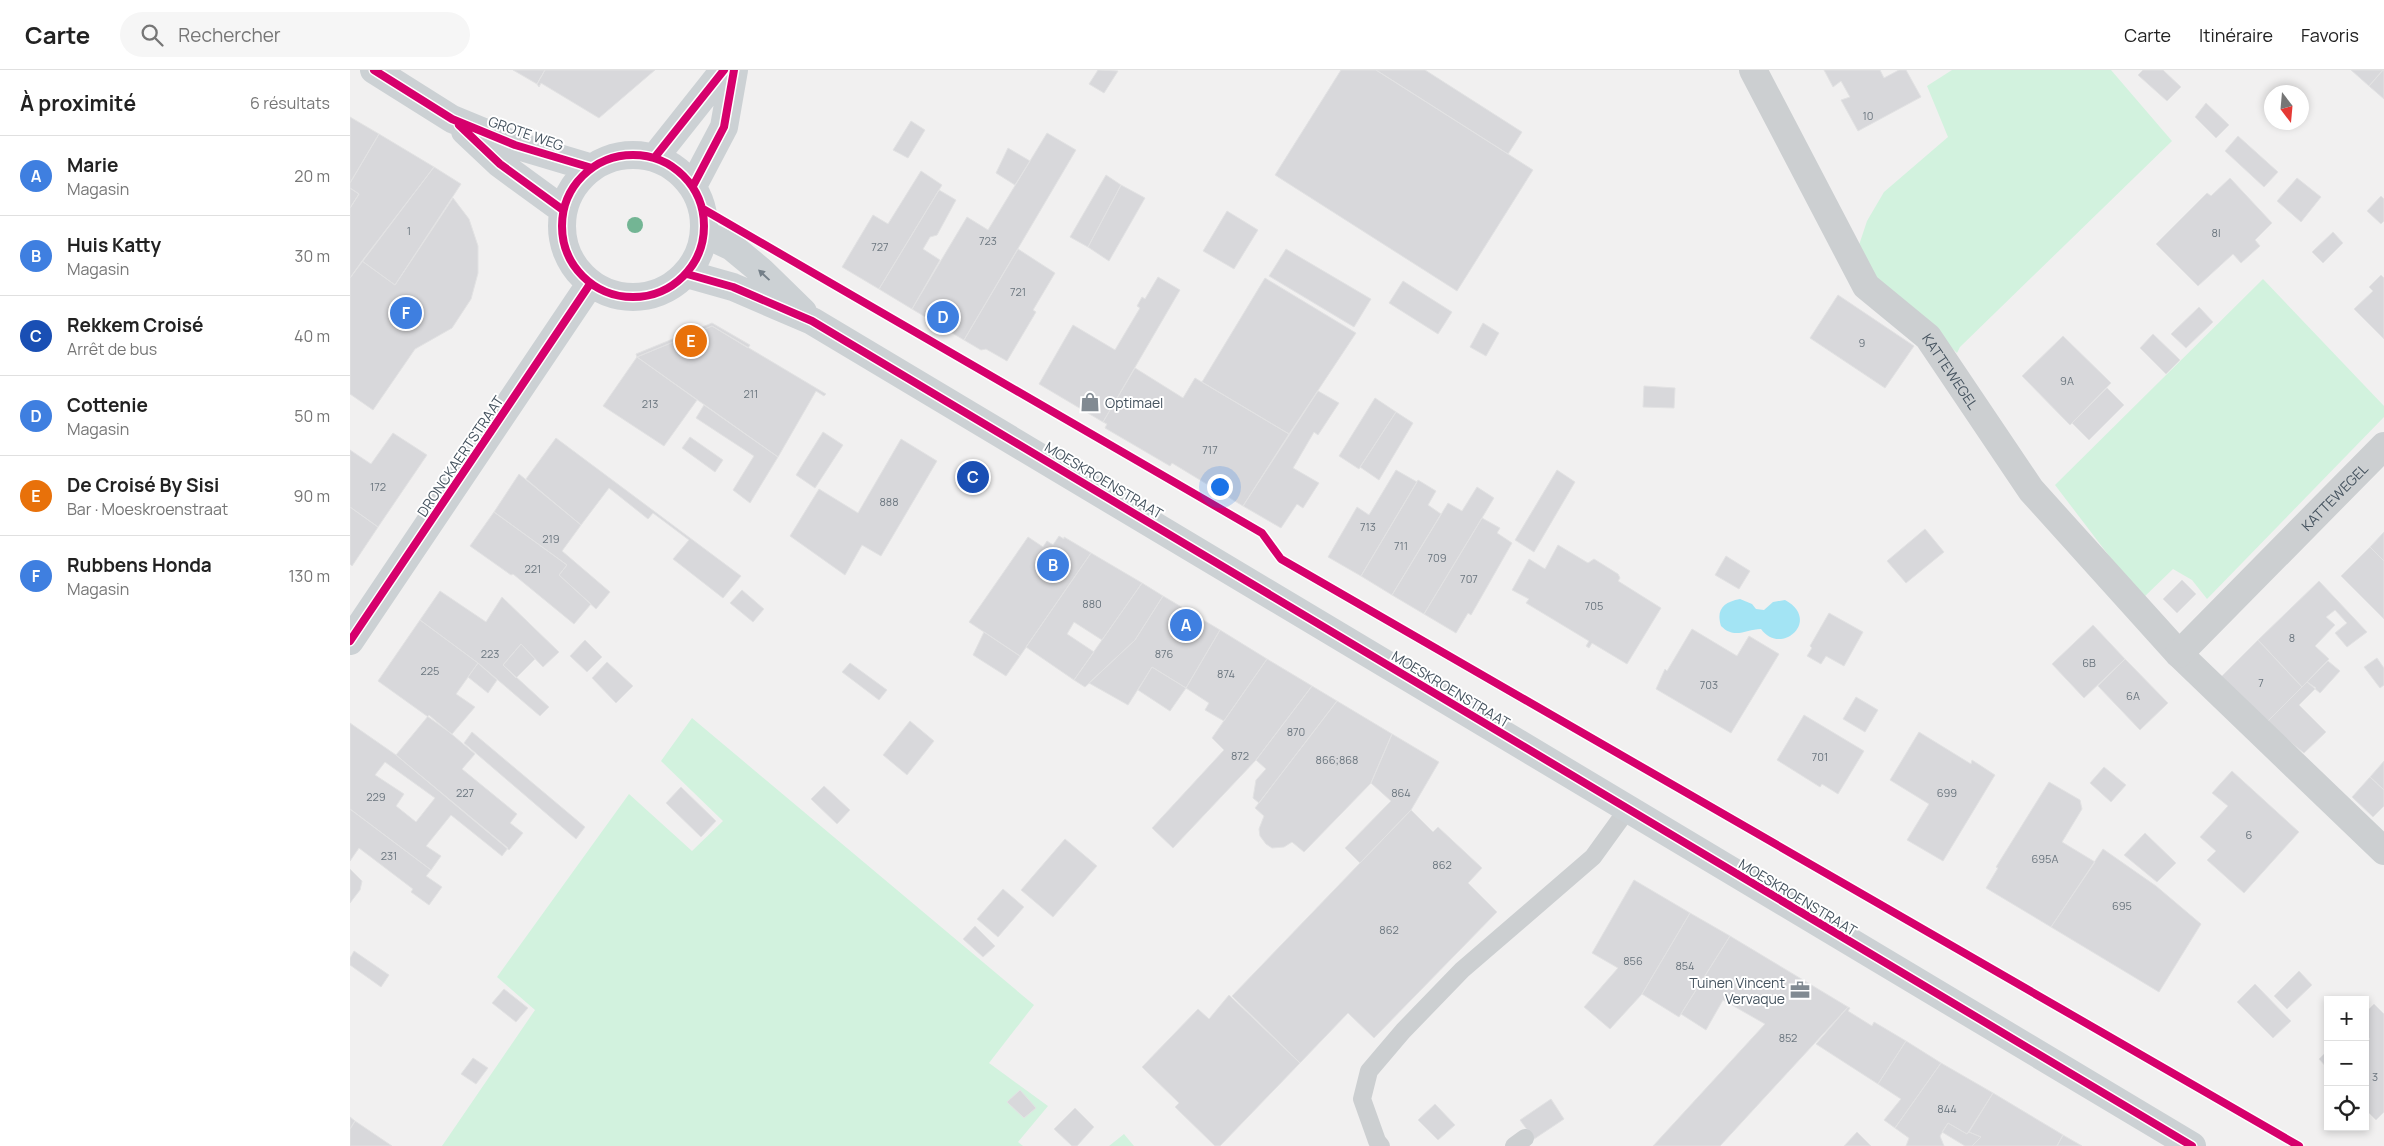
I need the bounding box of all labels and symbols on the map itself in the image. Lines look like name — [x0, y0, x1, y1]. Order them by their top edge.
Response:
north arrow — [2264, 85, 2309, 130]
house number: 10 — [1862, 108, 1874, 123]
street label: GROTE WEG — [486, 111, 566, 155]
house number: 1 — [407, 223, 411, 238]
house number: 8I — [2212, 225, 2220, 240]
house number: 723 — [979, 233, 997, 248]
house number: 727 — [871, 239, 889, 254]
one-way arrow — [759, 269, 771, 281]
house number: 721 — [1010, 284, 1026, 299]
pin: F — [390, 294, 422, 332]
pin: D — [927, 298, 959, 336]
pin: E — [675, 322, 707, 360]
street label: KATTEWEGEL — [1919, 329, 1983, 413]
house number: 9 — [1859, 335, 1866, 350]
house number: 9A — [2060, 373, 2074, 388]
house number: 211 — [744, 386, 758, 401]
street label: DRONCKAERTSTRAAT — [412, 391, 508, 520]
shop icon: Optimael — [1079, 391, 1101, 413]
place label: Optimael — [1105, 393, 1163, 412]
house number: 213 — [642, 396, 658, 411]
street label: MOESKROENSTRAAT — [1041, 437, 1167, 523]
house number: 717 — [1202, 442, 1218, 457]
pin: C — [957, 458, 989, 496]
street label: KATTEWEGEL — [2297, 459, 2372, 534]
your location — [1207, 474, 1233, 500]
house number: 172 — [370, 479, 386, 494]
house number: 888 — [879, 494, 899, 509]
house number: 713 — [1360, 519, 1376, 534]
house number: 219 — [542, 531, 560, 546]
house number: 711 — [1394, 538, 1408, 553]
pin: B — [1037, 546, 1069, 584]
house number: 709 — [1427, 550, 1447, 565]
house number: 221 — [525, 561, 541, 576]
house number: 707 — [1460, 571, 1478, 586]
house number: 880 — [1082, 596, 1102, 611]
house number: 705 — [1585, 598, 1603, 613]
pin: A — [1170, 606, 1202, 644]
house number: 8 — [2289, 630, 2295, 645]
house number: 223 — [481, 646, 499, 661]
house number: 876 — [1155, 646, 1174, 661]
street label: MOESKROENSTRAAT — [1388, 646, 1514, 732]
house number: 6B — [2082, 655, 2096, 670]
house number: 225 — [421, 663, 439, 678]
house number: 874 — [1217, 666, 1235, 681]
house number: 7 — [2258, 675, 2264, 690]
house number: 703 — [1700, 677, 1718, 692]
house number: 6A — [2126, 688, 2140, 703]
house number: 870 — [1287, 724, 1305, 739]
house number: 872 — [1231, 748, 1249, 763]
house number: 701 — [1812, 749, 1828, 764]
house number: 866;868 — [1316, 752, 1359, 767]
house number: 227 — [456, 785, 474, 800]
house number: 864 — [1391, 785, 1411, 800]
house number: 699 — [1937, 785, 1957, 800]
house number: 229 — [366, 789, 386, 804]
house number: 6 — [2246, 827, 2253, 842]
house number: 231 — [381, 848, 397, 863]
house number: 695A — [2032, 851, 2058, 866]
street label: MOESKROENSTRAAT — [1735, 854, 1861, 940]
house number: 862 — [1432, 857, 1452, 872]
house number: 695 — [2112, 898, 2132, 913]
house number: 862 — [1379, 922, 1399, 937]
house number: 856 — [1623, 953, 1643, 968]
house number: 854 — [1675, 958, 1695, 973]
place label: Tuinen Vincent Vervaque — [1689, 973, 1785, 1008]
office icon: Tuinen Vincent Vervaque — [1789, 979, 1811, 1001]
house number: 852 — [1779, 1030, 1797, 1045]
house number: 3 — [2372, 1069, 2378, 1084]
house number: 844 — [1937, 1101, 1957, 1116]

